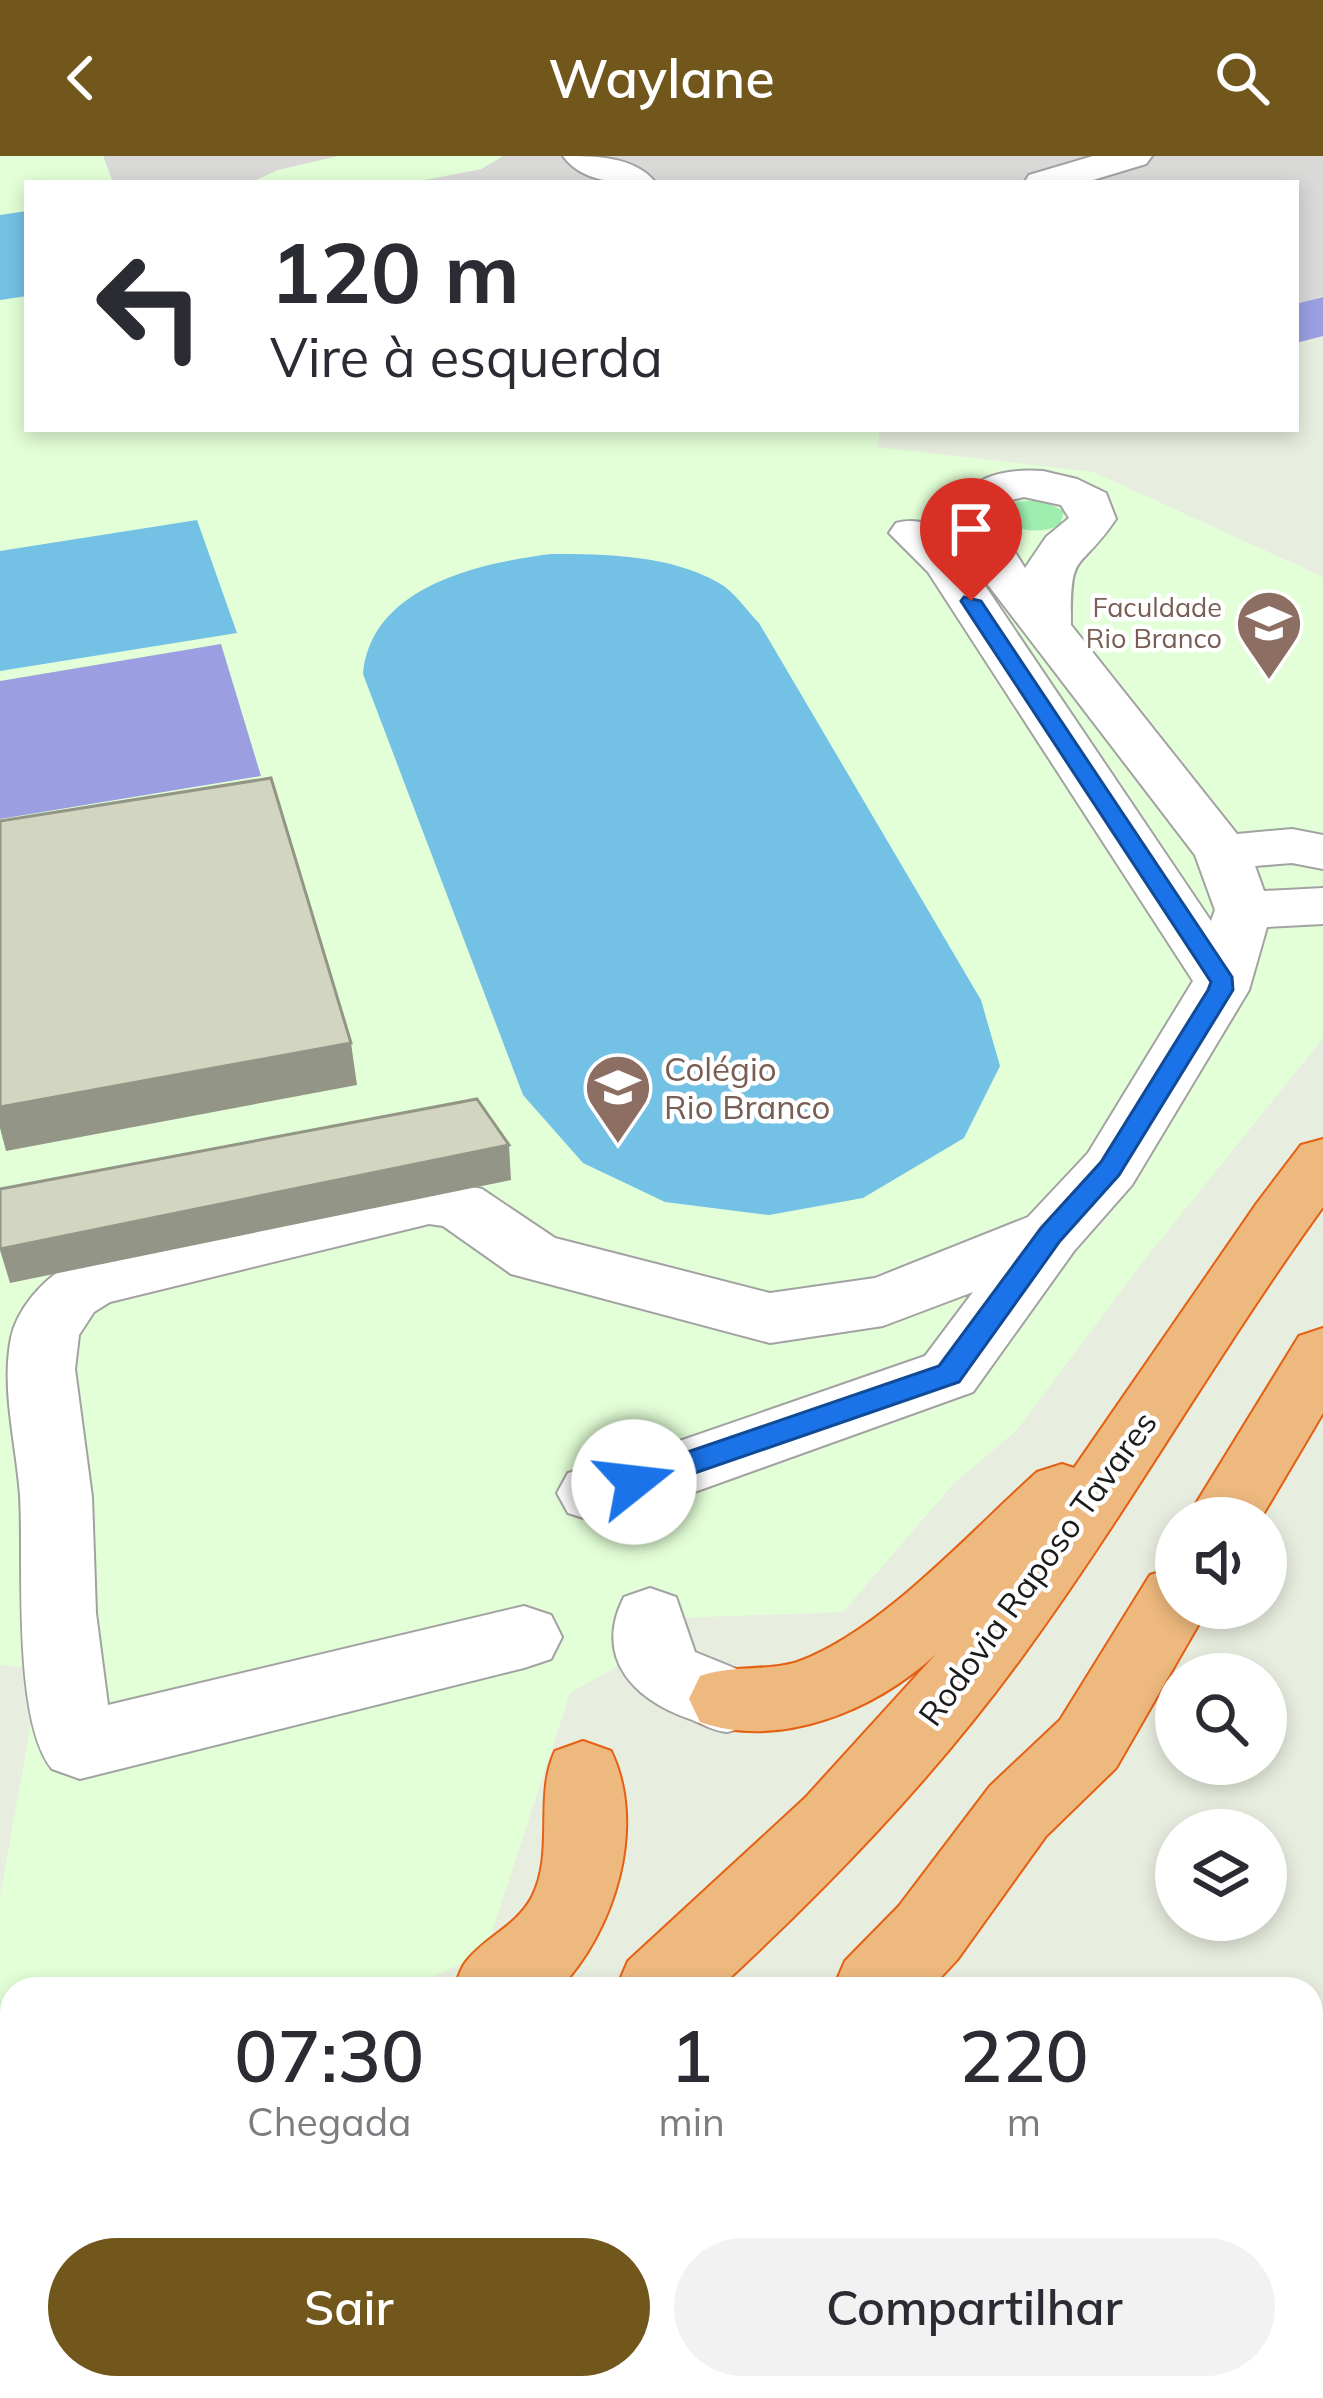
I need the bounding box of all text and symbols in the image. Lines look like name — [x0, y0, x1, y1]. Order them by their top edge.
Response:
text: Waylane — [548, 44, 775, 112]
icon: back — [48, 45, 114, 111]
icon: search — [1209, 45, 1275, 111]
text: 120 m — [270, 219, 520, 324]
icon: left — [72, 228, 228, 384]
text: Vire à esquerda — [270, 323, 663, 391]
pin — [920, 478, 1022, 601]
icon: arrive — [938, 496, 1004, 562]
school or university icon: Faculdade Rio Branco — [1234, 588, 1304, 682]
place label: Faculdade Rio Branco — [1086, 590, 1222, 655]
place label: Colégio Rio Branco — [664, 1048, 830, 1127]
school or university icon: Colégio Rio Branco — [583, 1052, 653, 1146]
street label: Rodovia Raposo Tavares — [909, 1403, 1165, 1733]
position arrow — [571, 1419, 697, 1545]
map controls — [1155, 1497, 1287, 1941]
button: sound — [1155, 1497, 1287, 1629]
button: search — [1155, 1653, 1287, 1785]
button: layers — [1155, 1809, 1287, 1941]
text: 07:30 — [234, 2010, 424, 2100]
text: 1 — [670, 2010, 713, 2100]
text: 220 — [959, 2010, 1089, 2100]
text: Chegada — [247, 2097, 411, 2146]
text: min — [658, 2097, 725, 2146]
text: m — [1007, 2097, 1041, 2146]
button: Sair — [48, 2238, 650, 2376]
button: Compartilhar — [674, 2238, 1275, 2376]

